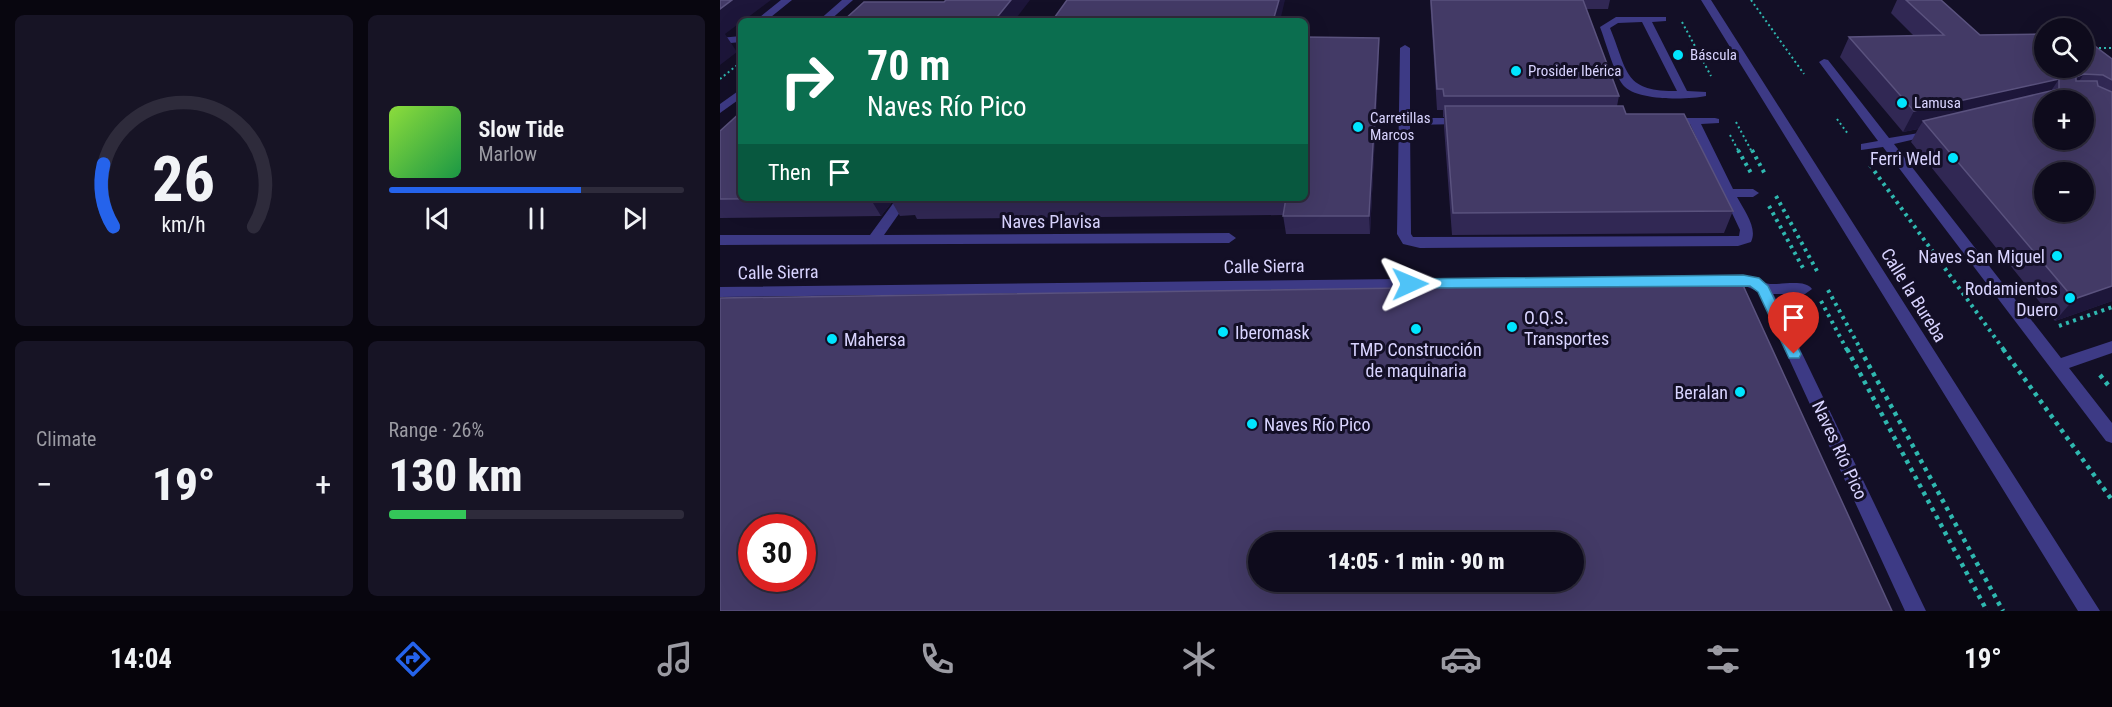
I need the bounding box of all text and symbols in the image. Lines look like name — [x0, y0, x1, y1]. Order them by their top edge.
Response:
map controls — [2034, 18, 2094, 222]
button: search — [2034, 18, 2094, 78]
text: 70 m — [867, 41, 950, 90]
icon: right — [768, 42, 846, 120]
place label: Báscula — [1690, 46, 1737, 64]
marker: Báscula — [1671, 48, 1685, 62]
place label: Prosider Ibérica — [1528, 62, 1621, 80]
marker: Prosider Ibérica — [1509, 64, 1523, 78]
button: + — [2034, 90, 2094, 150]
text: Naves Río Pico — [867, 91, 1027, 123]
place label: Lamusa — [1914, 94, 1961, 112]
marker: Lamusa — [1895, 96, 1909, 110]
place label: Carretillas Marcos — [1370, 109, 1431, 144]
text: Slow Tide — [479, 117, 564, 142]
marker: Carretillas Marcos — [1351, 120, 1365, 134]
text: Marlow — [479, 142, 537, 166]
text: 26 — [152, 144, 215, 217]
place label: Ferri Weld — [1870, 148, 1941, 169]
marker: Ferri Weld — [1946, 151, 1960, 165]
icon: arrive — [823, 156, 856, 189]
text: Then — [768, 160, 811, 185]
button: − — [2034, 162, 2094, 222]
icon: previous — [421, 202, 454, 235]
icon: pause — [520, 202, 553, 235]
icon: next — [618, 202, 651, 235]
street label: Naves Plavisa — [1001, 211, 1101, 232]
text: km/h — [162, 213, 206, 238]
street label: Calle la Bureba — [1877, 244, 1951, 346]
place label: Naves San Miguel — [1918, 246, 2045, 267]
marker: Naves San Miguel — [2050, 249, 2064, 263]
position arrow — [1378, 252, 1442, 316]
street label: Calle Sierra — [1223, 255, 1305, 277]
street label: Calle Sierra — [737, 261, 819, 283]
place label: Rodamientos Duero — [1965, 278, 2058, 320]
marker: Rodamientos Duero — [2063, 291, 2077, 305]
pin — [1768, 292, 1819, 354]
icon: arrive — [1777, 301, 1810, 334]
place label: O.Q.S. Transportes — [1524, 307, 1609, 349]
marker: O.Q.S. Transportes — [1505, 320, 1519, 334]
place label: Iberomask — [1235, 322, 1310, 343]
marker: TMP Construcción de maquinaria — [1409, 322, 1423, 336]
marker: Iberomask — [1216, 325, 1230, 339]
place label: Mahersa — [844, 329, 906, 350]
marker: Mahersa — [825, 332, 839, 346]
place label: TMP Construcción de maquinaria — [1350, 339, 1482, 381]
place label: Beralan — [1675, 382, 1728, 403]
marker: Beralan — [1733, 385, 1747, 399]
street label: Naves Río Pico — [1808, 397, 1872, 503]
place label: Naves Río Pico — [1264, 414, 1370, 435]
marker: Naves Río Pico — [1245, 417, 1259, 431]
text: Range · 26% — [389, 418, 484, 442]
text: Climate — [36, 427, 96, 451]
text: 130 km — [389, 449, 523, 502]
text: 19° — [152, 458, 216, 511]
text: − — [36, 465, 53, 504]
text: + — [315, 465, 332, 504]
speed limit sign: 30 — [738, 514, 816, 592]
text: 14:05 · 1 min · 90 m — [1328, 549, 1504, 574]
icon: directions — [392, 638, 434, 680]
icon: music — [654, 638, 696, 680]
icon: phone — [916, 638, 958, 680]
icon: climate — [1178, 638, 1220, 680]
icon: car — [1440, 638, 1482, 680]
icon: filters — [1702, 638, 1744, 680]
text: 14:04 — [110, 643, 172, 675]
text: 19° — [1964, 643, 2002, 675]

